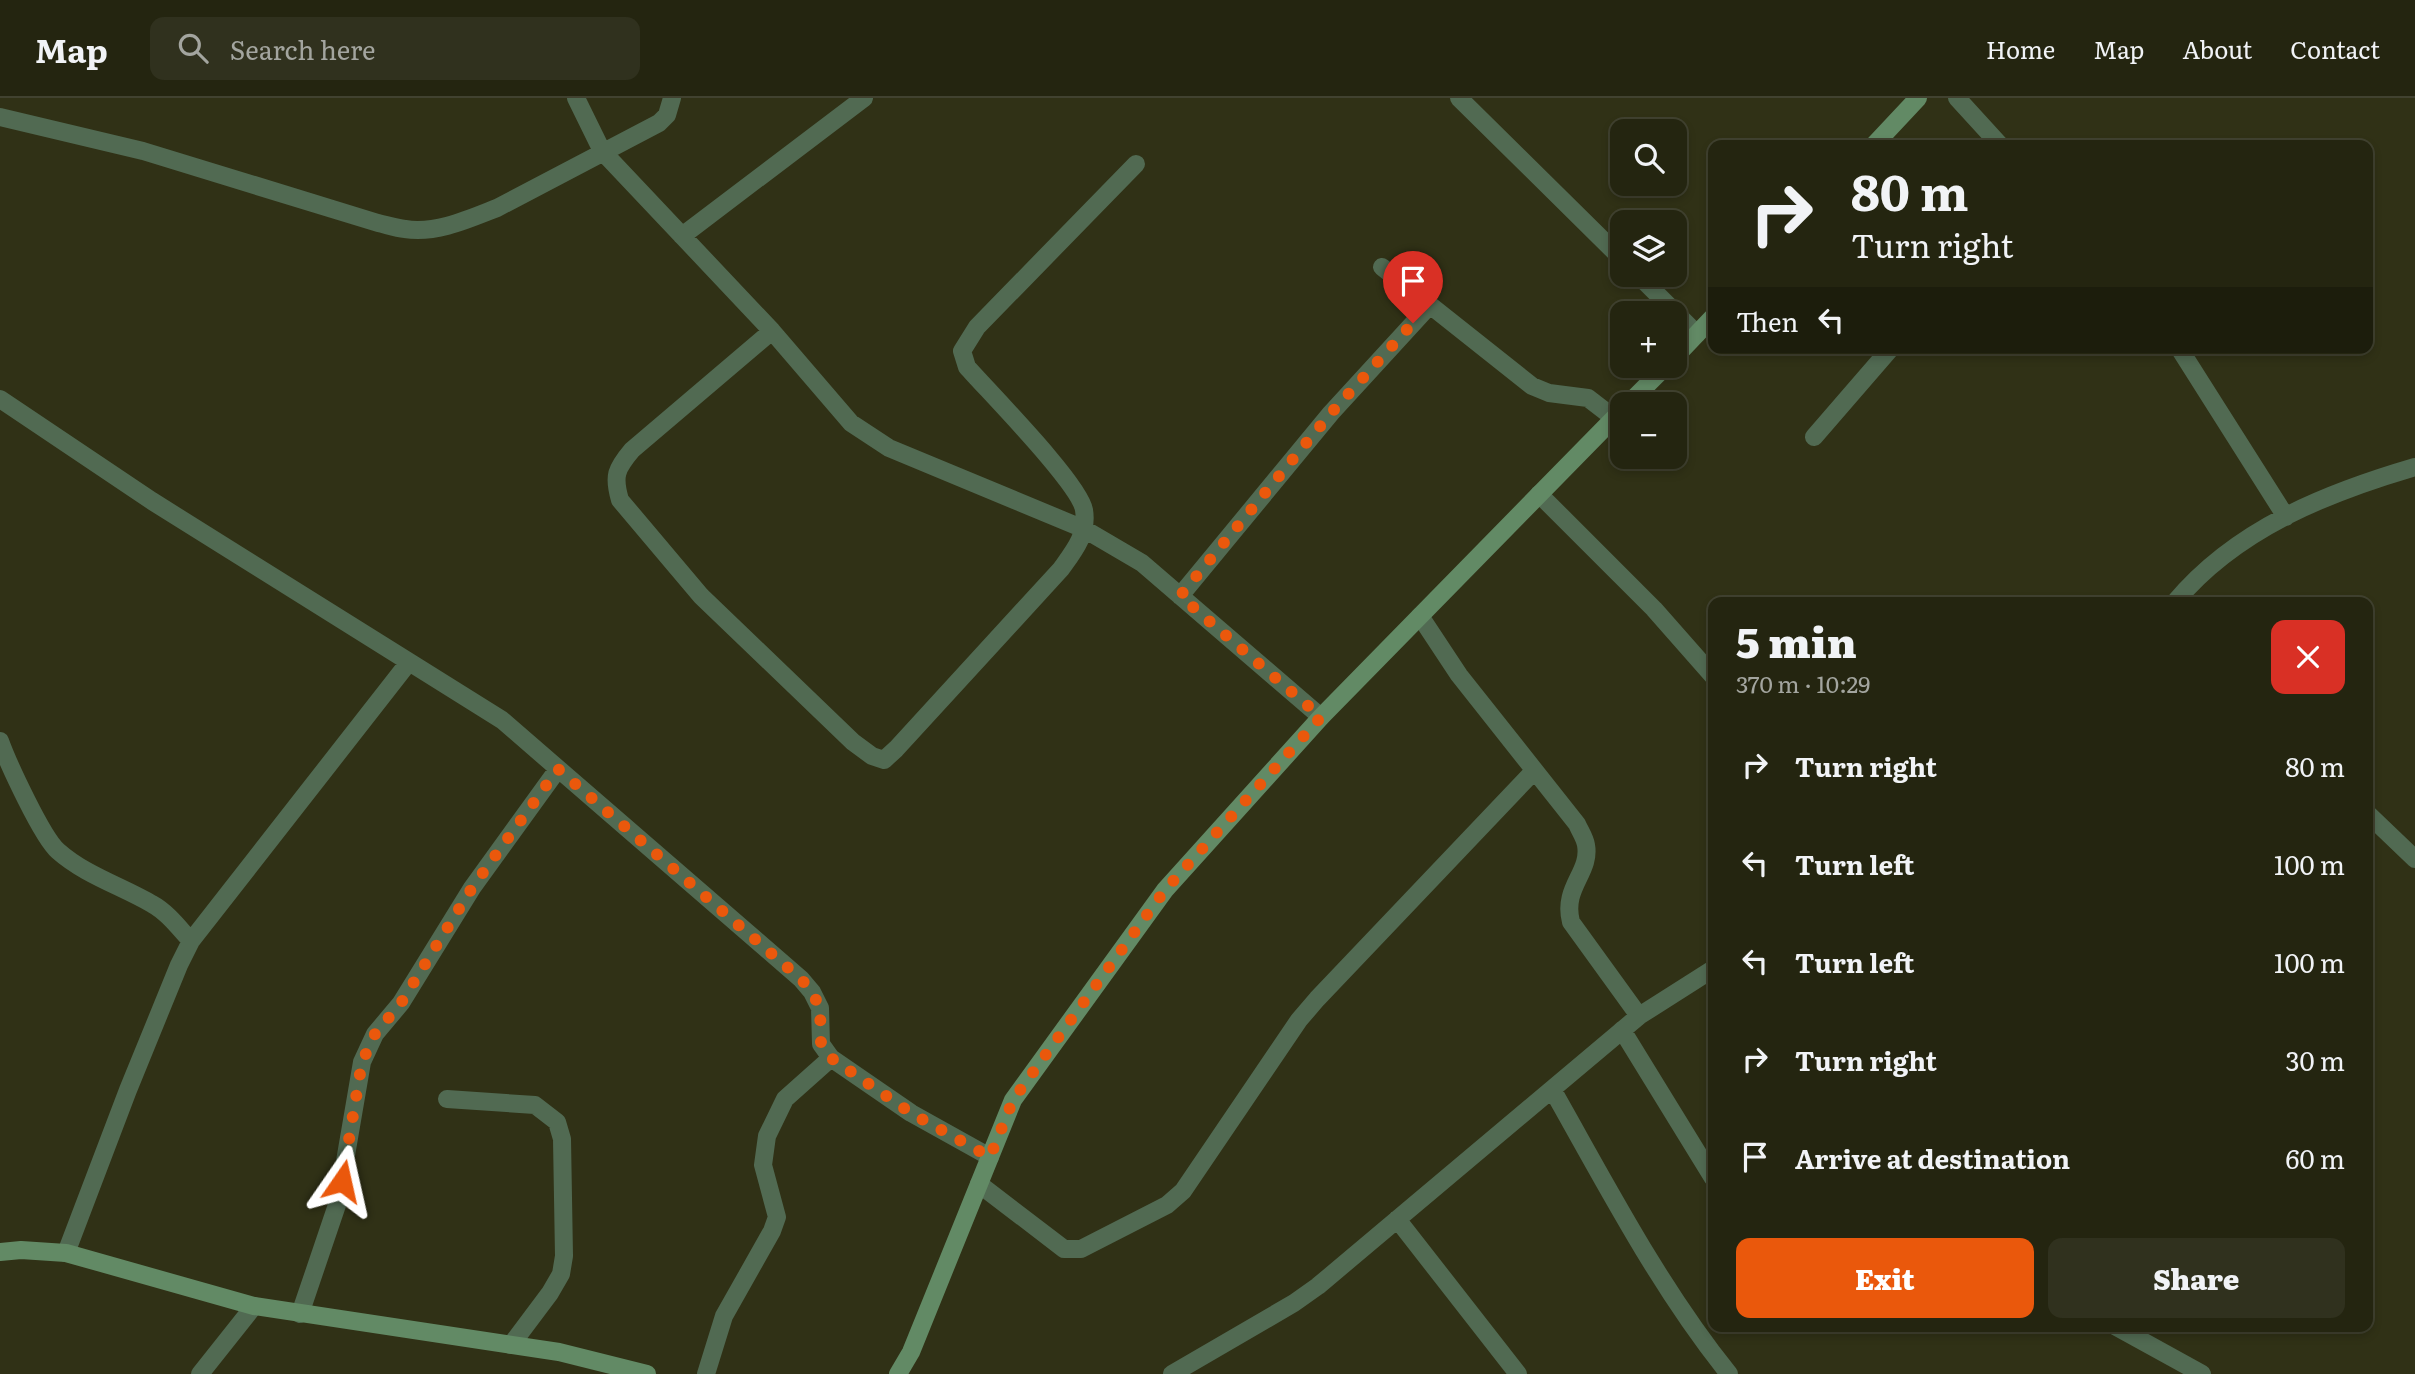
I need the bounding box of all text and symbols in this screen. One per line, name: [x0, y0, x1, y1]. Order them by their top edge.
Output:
search box: [150, 17, 640, 80]
text: Map: [35, 24, 108, 73]
icon: search: [174, 29, 212, 67]
text: Search here: [230, 29, 376, 68]
text: Home: [1986, 31, 2055, 66]
text: Map: [2093, 31, 2144, 66]
text: About: [2182, 31, 2252, 66]
text: Contact: [2290, 31, 2380, 66]
map controls: [1610, 119, 1687, 469]
button: search: [1610, 119, 1687, 196]
text: 80 m: [1851, 153, 1969, 226]
icon: right: [1736, 168, 1827, 259]
button: layers: [1610, 210, 1687, 287]
text: Turn right: [1851, 220, 2013, 268]
pin: [1383, 251, 1443, 323]
icon: arrive: [1394, 262, 1432, 300]
button: +: [1610, 301, 1687, 378]
text: Then: [1736, 301, 1798, 340]
icon: left: [1812, 301, 1850, 339]
button: −: [1610, 392, 1687, 469]
text: 5 min: [1736, 609, 1857, 671]
button: close: [2271, 620, 2345, 694]
text: 370 m · 10:29: [1736, 666, 1870, 700]
icon: right: [1736, 746, 1774, 784]
text: Turn right: [1795, 746, 1937, 785]
text: 80 m: [2285, 746, 2345, 785]
icon: left: [1736, 844, 1774, 882]
text: Turn left: [1795, 844, 1914, 883]
text: 100 m: [2274, 844, 2345, 883]
icon: left: [1736, 942, 1774, 980]
text: Turn left: [1795, 942, 1914, 981]
text: 100 m: [2274, 942, 2345, 981]
icon: right: [1736, 1040, 1774, 1078]
text: Turn right: [1795, 1040, 1937, 1079]
text: 30 m: [2285, 1040, 2345, 1079]
icon: arrive: [1736, 1138, 1774, 1176]
text: Arrive at destination: [1795, 1138, 2070, 1177]
text: 60 m: [2286, 1138, 2345, 1177]
position arrow: [305, 1144, 379, 1218]
button: Exit: [1736, 1238, 2034, 1318]
button: Share: [2048, 1238, 2345, 1318]

